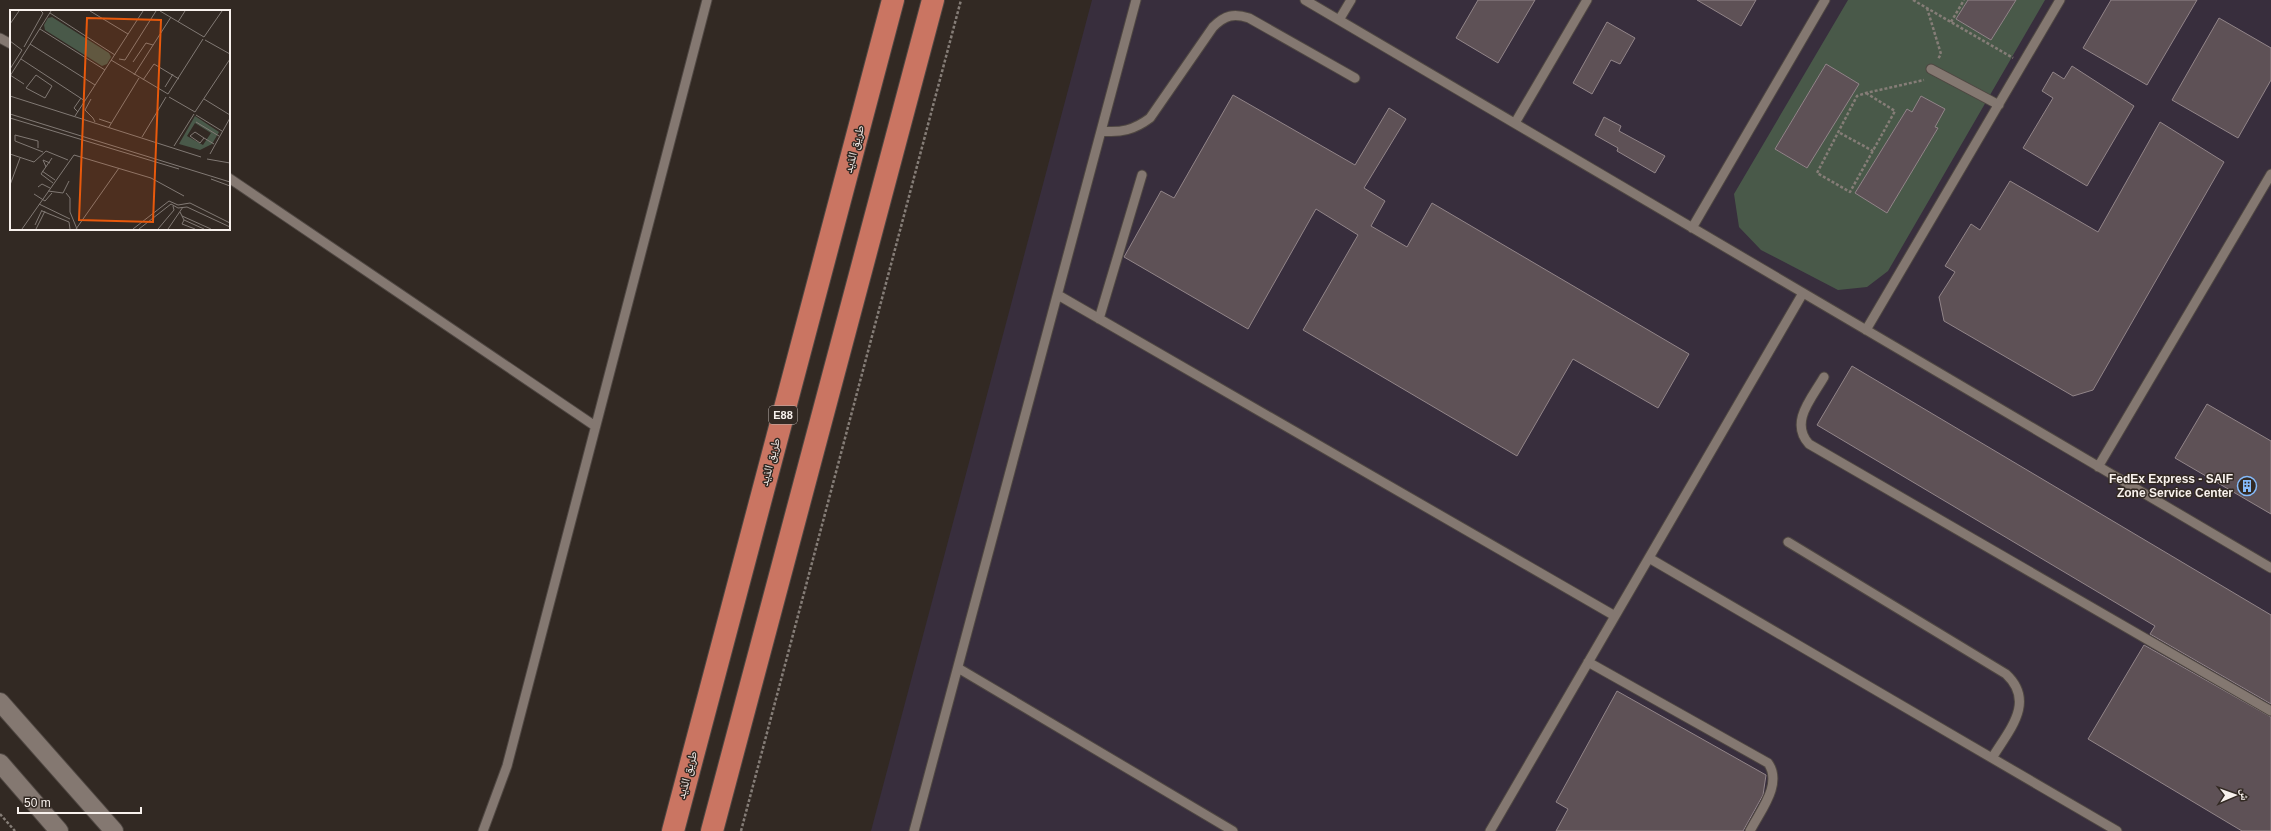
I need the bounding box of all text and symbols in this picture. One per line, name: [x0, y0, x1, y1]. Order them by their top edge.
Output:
inset map: [10, 10, 230, 230]
street label: طريق الذيد: [841, 124, 867, 174]
road number: E88: [769, 406, 797, 424]
street label: طريق الذيد: [757, 437, 783, 487]
place label: FedEx Express - SAIF Zone Service Center: [2109, 472, 2233, 500]
building icon: FedEx Express - SAIF Zone Service Center: [2236, 475, 2258, 497]
street label: طريق الذيد: [674, 750, 700, 800]
north arrow: [2215, 775, 2255, 815]
scale bar: [18, 789, 141, 815]
text: ش: [2237, 789, 2251, 801]
text: 50 m: [24, 796, 51, 810]

